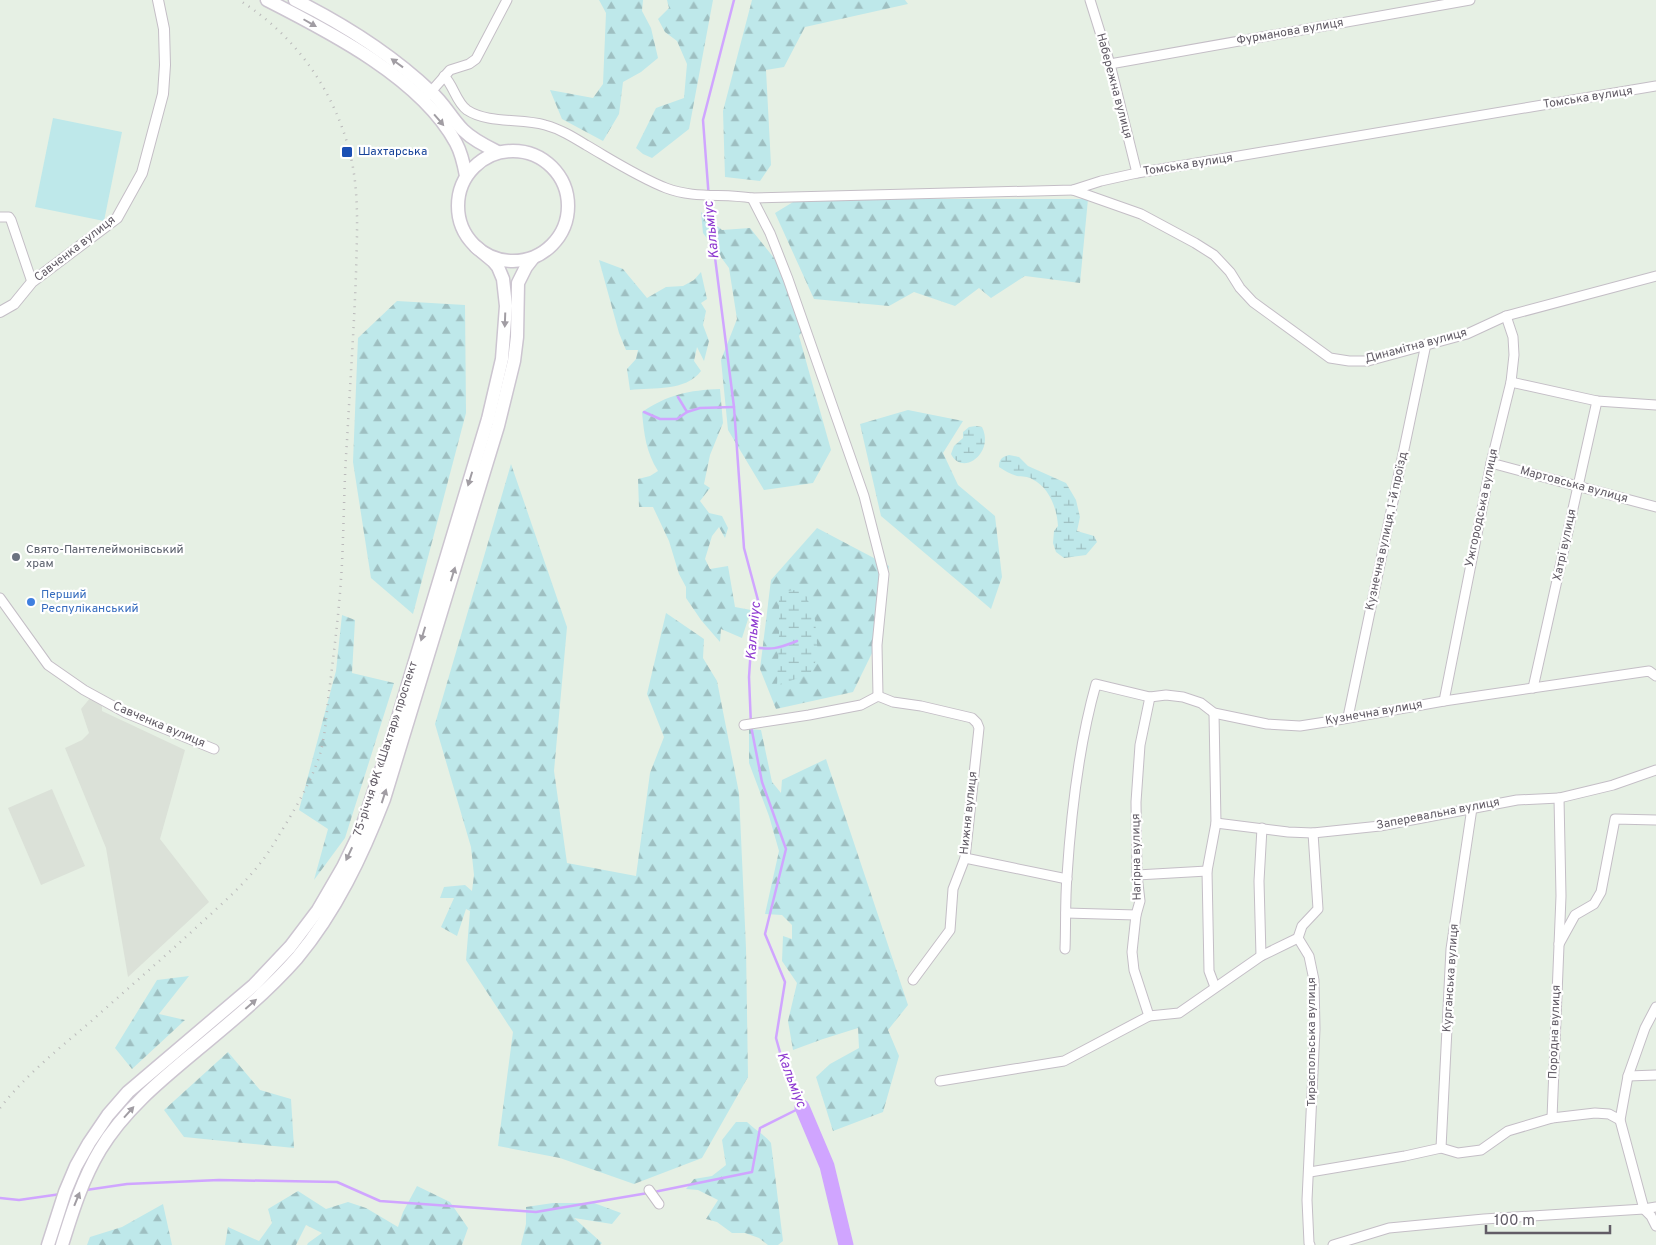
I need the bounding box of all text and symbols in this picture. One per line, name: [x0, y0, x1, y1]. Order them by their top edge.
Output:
street label: Фурманова вулиця: [1235, 15, 1345, 49]
one-way arrow: [304, 18, 317, 27]
street label: Набережна вулиця: [1092, 31, 1136, 141]
one-way arrow: [390, 58, 404, 68]
street label: Томська вулиця: [1542, 83, 1634, 113]
one-way arrow: [434, 113, 445, 126]
place label: Шахтарська: [358, 144, 427, 160]
marker: Шахтарська: [340, 145, 354, 159]
street label: Томська вулиця: [1142, 150, 1234, 180]
water label: Кальміус: [700, 200, 723, 260]
street label: Савченка вулиця: [31, 212, 119, 286]
one-way arrow: [501, 313, 509, 329]
street label: Динамітна вулиця: [1363, 325, 1469, 367]
street label: Ужгородська вулиця: [1462, 447, 1502, 569]
street label: Кузнечна вулиця, 1-й проїзд: [1362, 450, 1412, 612]
street label: Мартовська вулиця: [1518, 463, 1630, 507]
one-way arrow: [466, 471, 474, 486]
street label: Хатрі вулиця: [1550, 508, 1580, 582]
place label: Свято-Пантелеймонівський храм: [26, 542, 184, 572]
marker: Свято-Пантелеймонівський храм: [10, 551, 22, 563]
one-way arrow: [449, 566, 457, 581]
place label: Перший Респуліканський: [41, 587, 139, 617]
marker: Перший Респуліканський: [25, 596, 37, 608]
water label: Кальміус: [743, 601, 765, 661]
one-way arrow: [419, 627, 427, 642]
street label: 75-річчя ФК «Шахтар» проспект: [350, 659, 422, 839]
street label: Кузнечна вулиця: [1324, 697, 1424, 729]
street label: Савченка вулиця: [110, 698, 208, 752]
street label: Нижня вулиця: [957, 771, 981, 855]
one-way arrow: [381, 789, 388, 804]
street label: Заперевальна вулиця: [1375, 794, 1501, 834]
street label: Нагірна вулиця: [1128, 813, 1146, 901]
one-way arrow: [345, 847, 353, 861]
street label: Курганська вулиця: [1439, 923, 1463, 1033]
street label: Тираспольська вулиця: [1304, 977, 1320, 1107]
street label: Породна вулиця: [1545, 985, 1565, 1079]
one-way arrow: [244, 998, 256, 1010]
water label: Кальміус: [773, 1050, 809, 1110]
one-way arrow: [124, 1106, 135, 1119]
one-way arrow: [73, 1191, 81, 1206]
scale bar: [1486, 1202, 1610, 1234]
text: 100 m: [1494, 1212, 1535, 1231]

